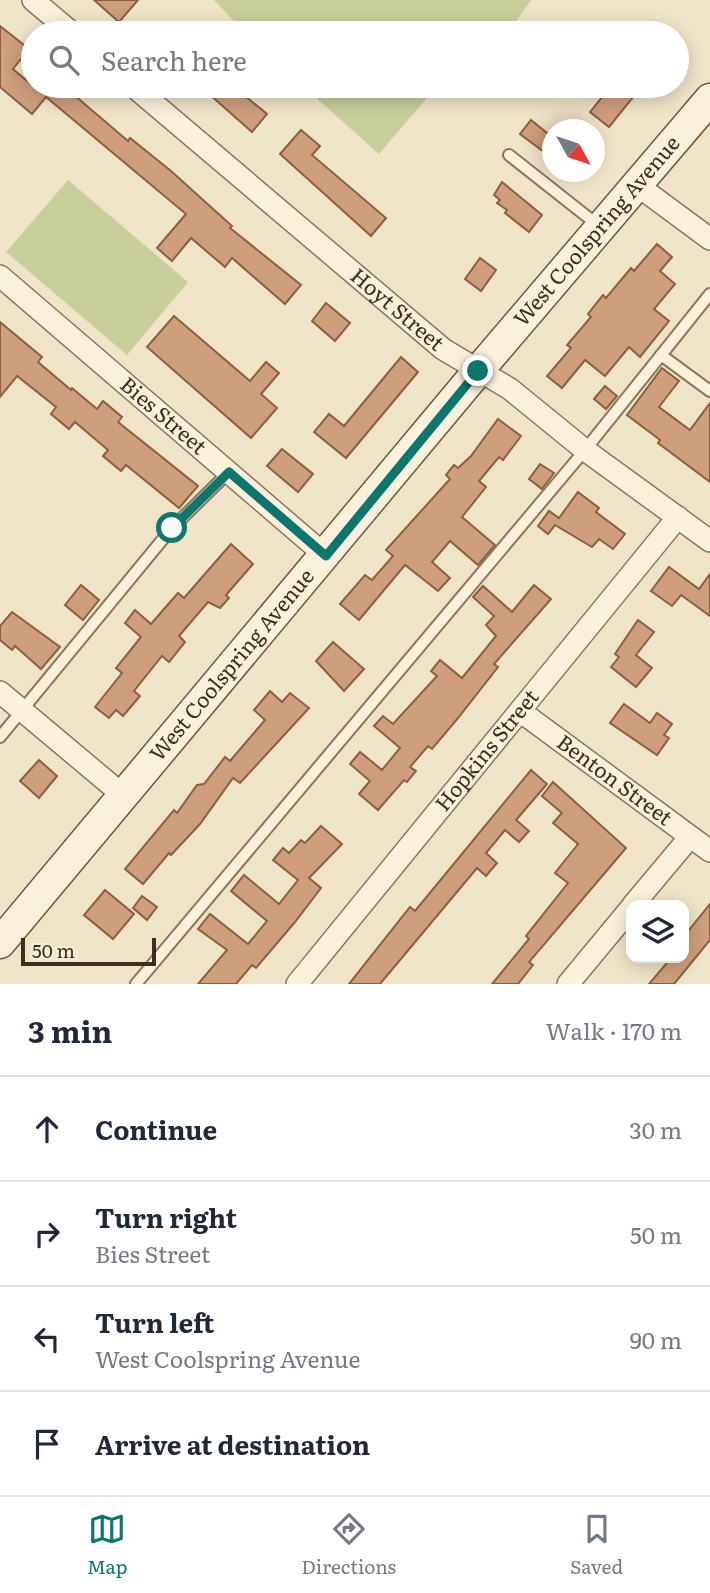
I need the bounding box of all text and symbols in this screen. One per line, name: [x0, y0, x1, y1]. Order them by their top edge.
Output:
search box: [21, 21, 689, 98]
text: Search here: [101, 40, 247, 79]
icon: search: [45, 41, 83, 79]
north arrow: [542, 119, 605, 182]
street label: West Coolspring Avenue: [505, 127, 686, 332]
street label: Hoyt Street: [345, 259, 452, 357]
route end: [462, 355, 493, 386]
street label: Bies Street: [115, 368, 215, 461]
route start: [156, 512, 187, 543]
street label: West Coolspring Avenue: [141, 561, 320, 767]
street label: Hopkins Street: [426, 681, 545, 817]
street label: Benton Street: [551, 725, 680, 832]
map controls: [626, 900, 689, 963]
button: layers: [626, 900, 689, 963]
scale bar: [21, 935, 156, 967]
text: 50 m: [32, 936, 75, 964]
text: 3 min: [28, 1008, 112, 1052]
text: Walk · 170 m: [546, 1013, 682, 1047]
text: Continue: [95, 1109, 217, 1148]
icon: ahead: [28, 1110, 66, 1148]
text: 30 m: [629, 1112, 682, 1146]
text: Turn right: [95, 1197, 237, 1236]
icon: right: [28, 1215, 66, 1253]
text: 50 m: [630, 1217, 682, 1251]
text: Bies Street: [95, 1236, 210, 1270]
text: Turn left: [95, 1302, 214, 1341]
icon: left: [28, 1320, 66, 1358]
text: 90 m: [630, 1322, 682, 1356]
text: West Coolspring Avenue: [95, 1341, 360, 1375]
text: Arrive at destination: [95, 1424, 370, 1463]
icon: arrive: [28, 1425, 66, 1463]
tab: Map: [87, 1510, 127, 1580]
tab: Directions: [301, 1510, 396, 1580]
tab: Saved: [570, 1510, 623, 1580]

